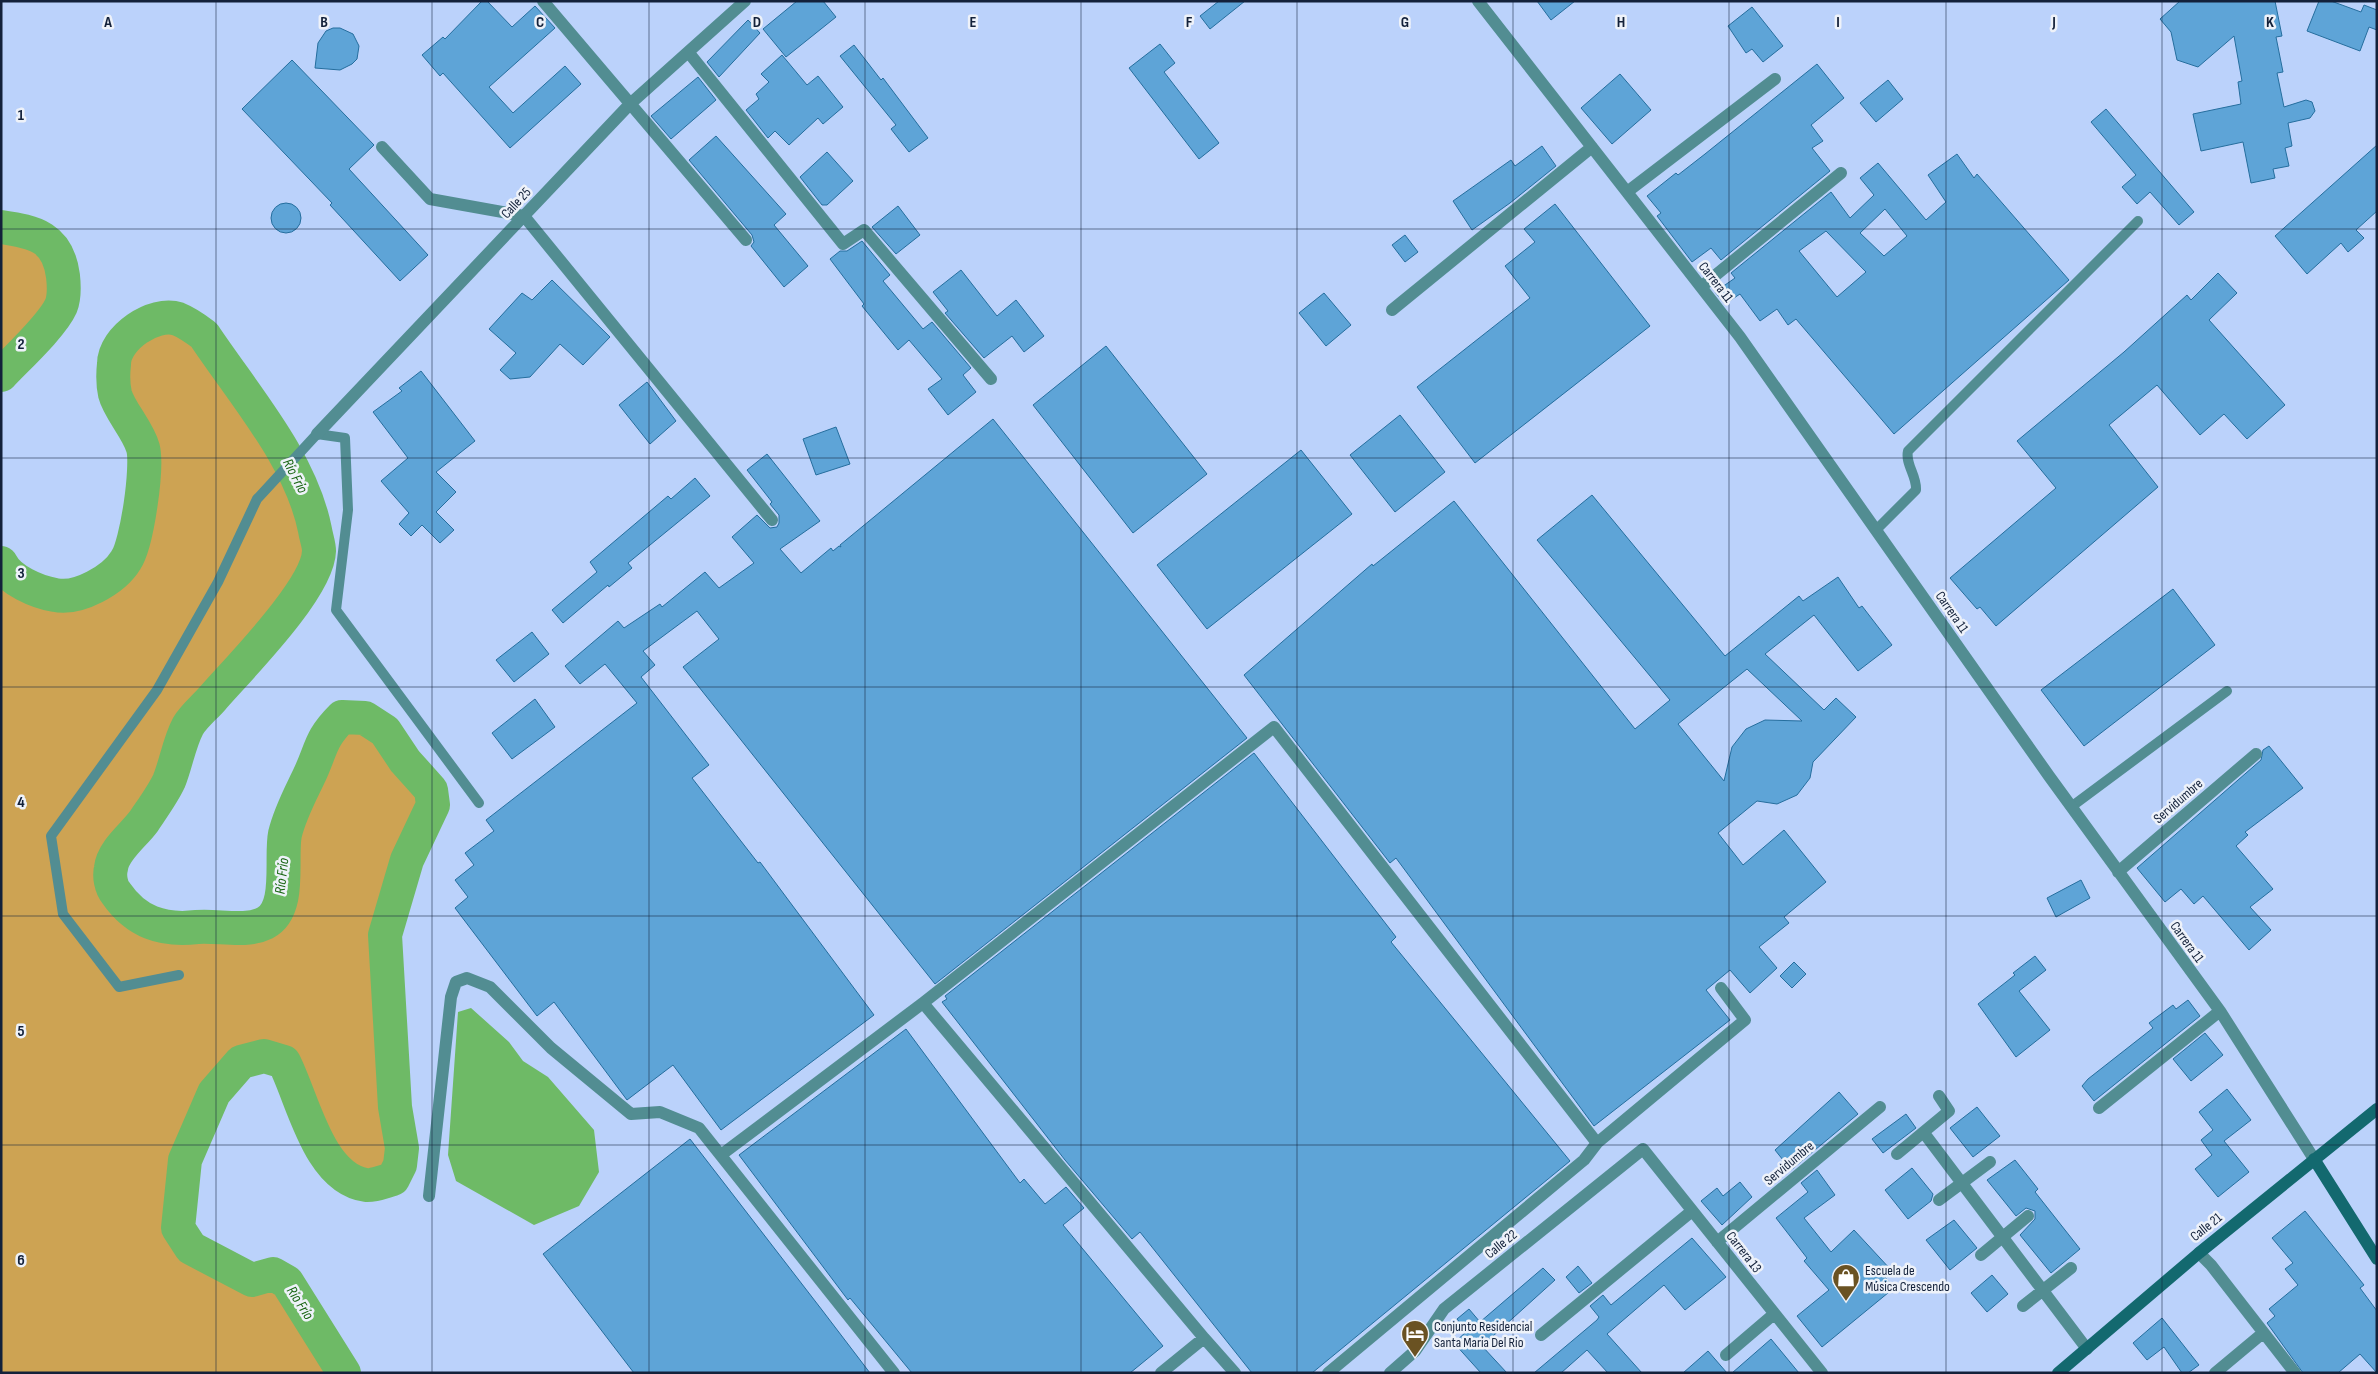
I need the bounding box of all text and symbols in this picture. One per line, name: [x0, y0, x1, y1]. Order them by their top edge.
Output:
text: A: [103, 13, 112, 32]
text: B: [320, 13, 328, 32]
text: C: [536, 13, 544, 32]
text: D: [753, 13, 761, 32]
text: E: [970, 13, 977, 32]
text: F: [1186, 13, 1193, 32]
text: G: [1401, 13, 1409, 32]
text: H: [1617, 13, 1625, 32]
text: I: [1836, 13, 1840, 32]
text: J: [2051, 13, 2056, 32]
text: K: [2266, 13, 2274, 32]
text: 1: [18, 106, 25, 125]
street label: Calle 25: [497, 184, 535, 222]
street label: Carrera 11: [1695, 258, 1737, 306]
text: 2: [17, 335, 25, 354]
water label: Río Frío: [278, 455, 312, 497]
text: 3: [17, 564, 25, 583]
street label: Carrera 11: [1932, 588, 1972, 636]
street label: Servidumbre: [2150, 775, 2206, 827]
text: 4: [17, 793, 25, 812]
water label: Río Frío: [271, 857, 293, 895]
street label: Carrera 11: [2166, 918, 2208, 966]
text: 5: [17, 1022, 25, 1041]
street label: Servidumbre: [1761, 1137, 1817, 1189]
street label: Calle 21: [2187, 1209, 2225, 1245]
street label: Calle 22: [1481, 1226, 1521, 1262]
street label: Carrera 13: [1723, 1228, 1765, 1276]
text: 6: [17, 1251, 25, 1270]
place label: Escuela de Música Crescendo: [1865, 1262, 1950, 1295]
shop icon: Escuela de Música Crescendo: [1831, 1263, 1861, 1302]
water label: Río Frío: [282, 1283, 318, 1323]
place label: Conjunto Residencial Santa Maria Del Rio: [1434, 1318, 1532, 1351]
hotel icon: Conjunto Residencial Santa Maria Del Rio: [1400, 1319, 1430, 1358]

